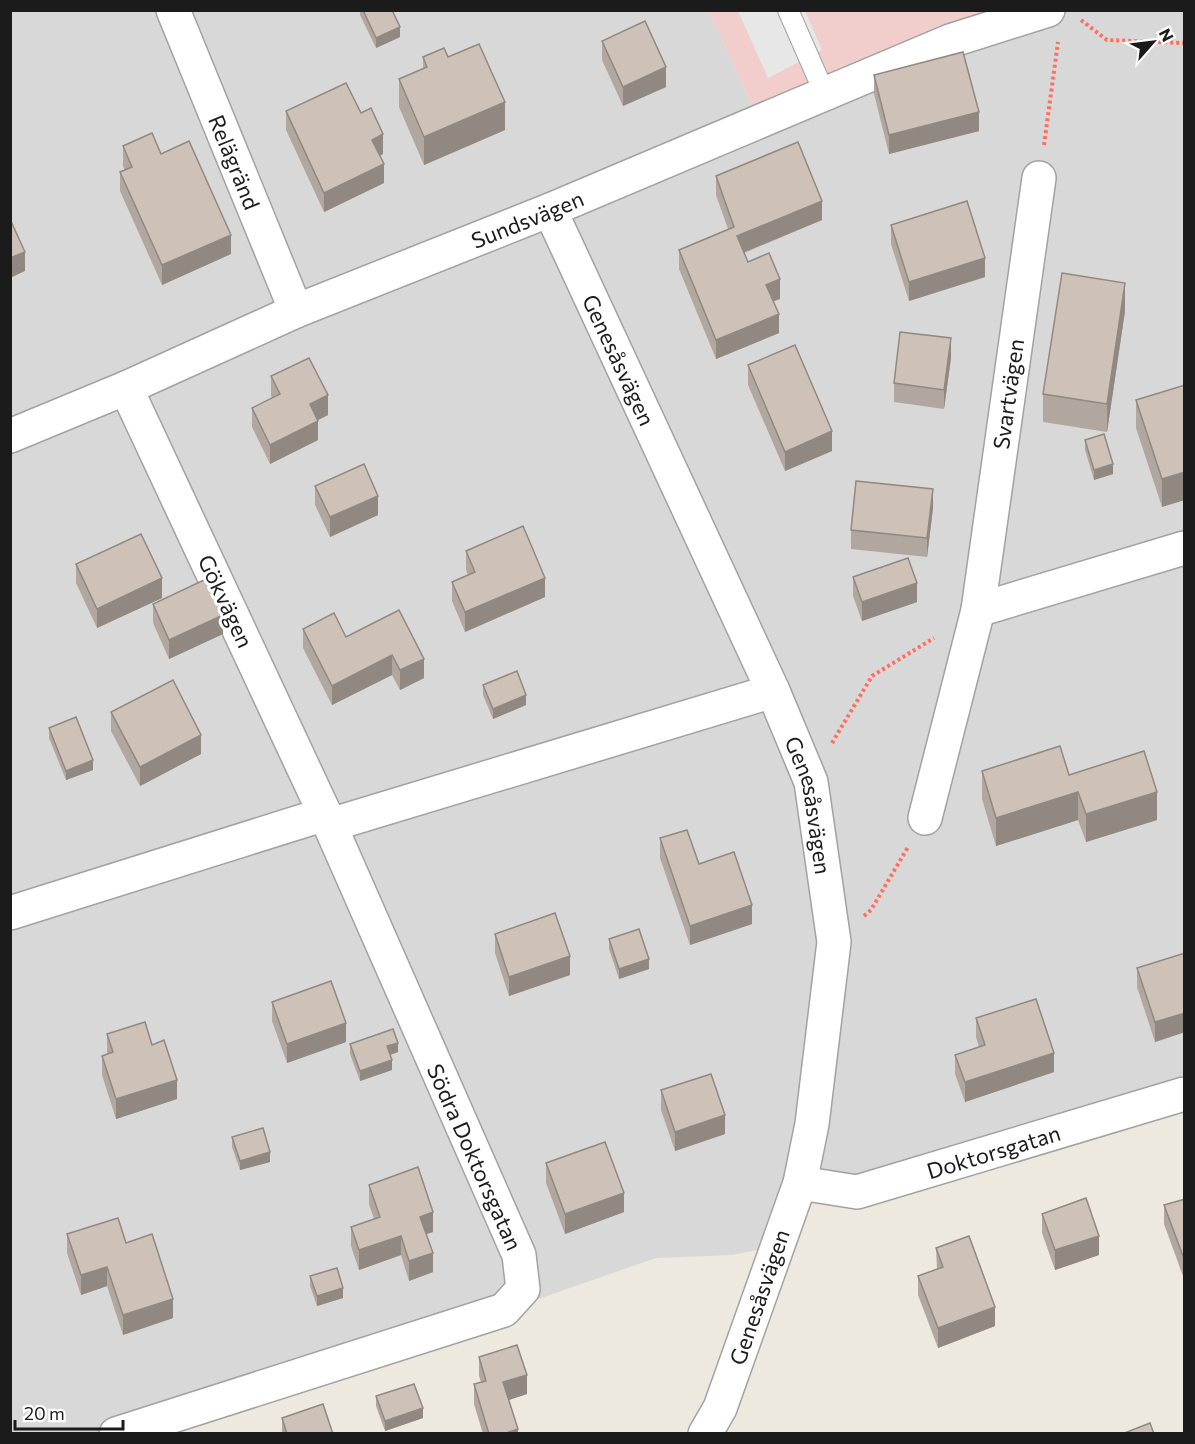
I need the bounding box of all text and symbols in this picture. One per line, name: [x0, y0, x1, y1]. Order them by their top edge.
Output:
north arrow: [1123, 12, 1183, 72]
text: N: [1155, 25, 1178, 44]
street label: Relägränd: [204, 110, 266, 213]
street label: Sundsvägen: [467, 184, 587, 254]
street label: Genesåsvägen: [577, 290, 661, 430]
street label: Svartvägen: [987, 337, 1029, 451]
street label: Gökvägen: [193, 550, 259, 652]
street label: Genesåsvägen: [780, 732, 838, 876]
street label: Södra Doktorsgatan: [422, 1060, 528, 1254]
street label: Doktorsgatan: [923, 1118, 1063, 1184]
street label: Genesåsvägen: [723, 1226, 795, 1368]
scale bar: [15, 1393, 123, 1431]
text: 20 m: [24, 1402, 65, 1424]

